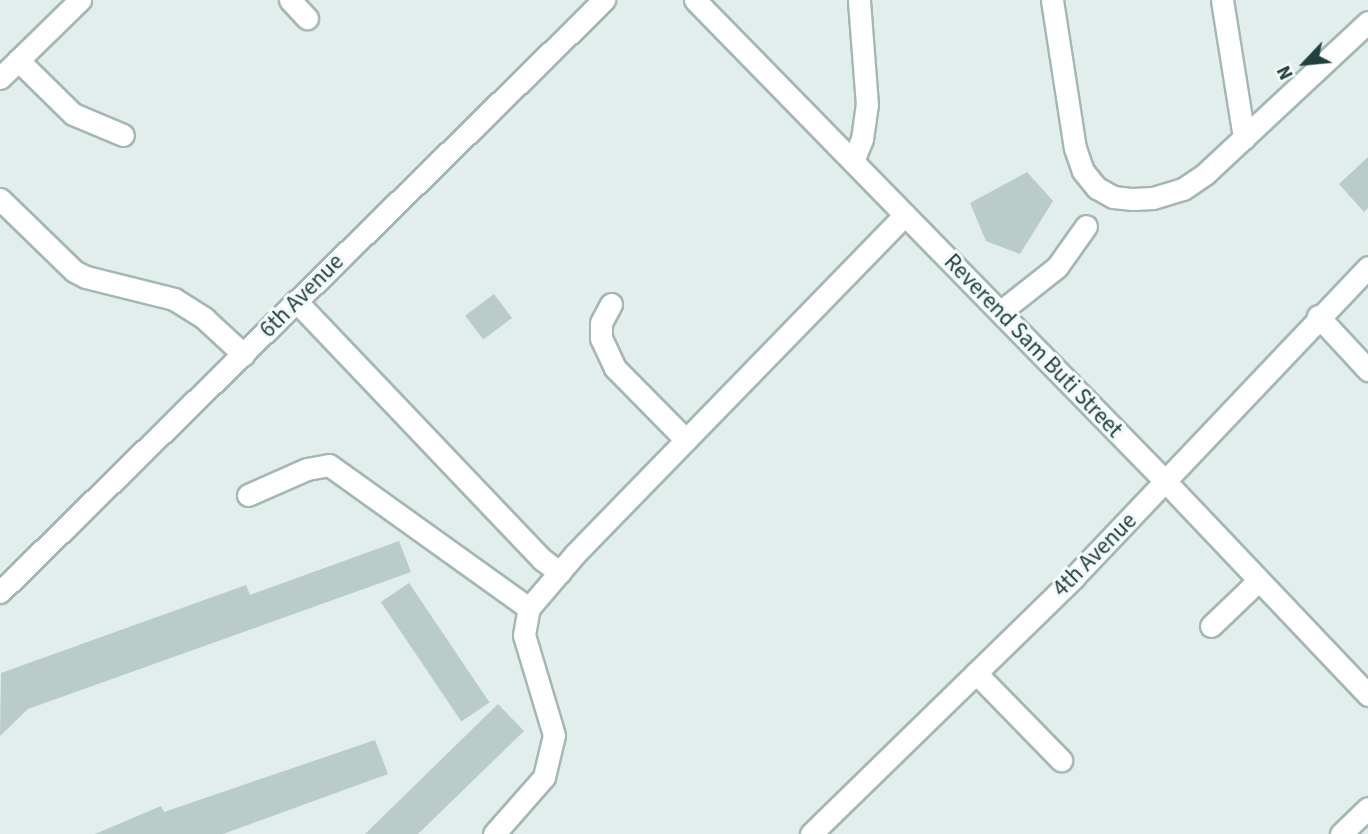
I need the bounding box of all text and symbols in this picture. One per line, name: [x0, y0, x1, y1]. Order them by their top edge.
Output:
north arrow: [1270, 28, 1340, 98]
text: N: [1271, 61, 1301, 84]
street label: 6th Avenue: [254, 248, 350, 344]
street label: Reverend Sam Buti Street: [938, 248, 1128, 444]
street label: 4th Avenue: [1047, 507, 1143, 603]

